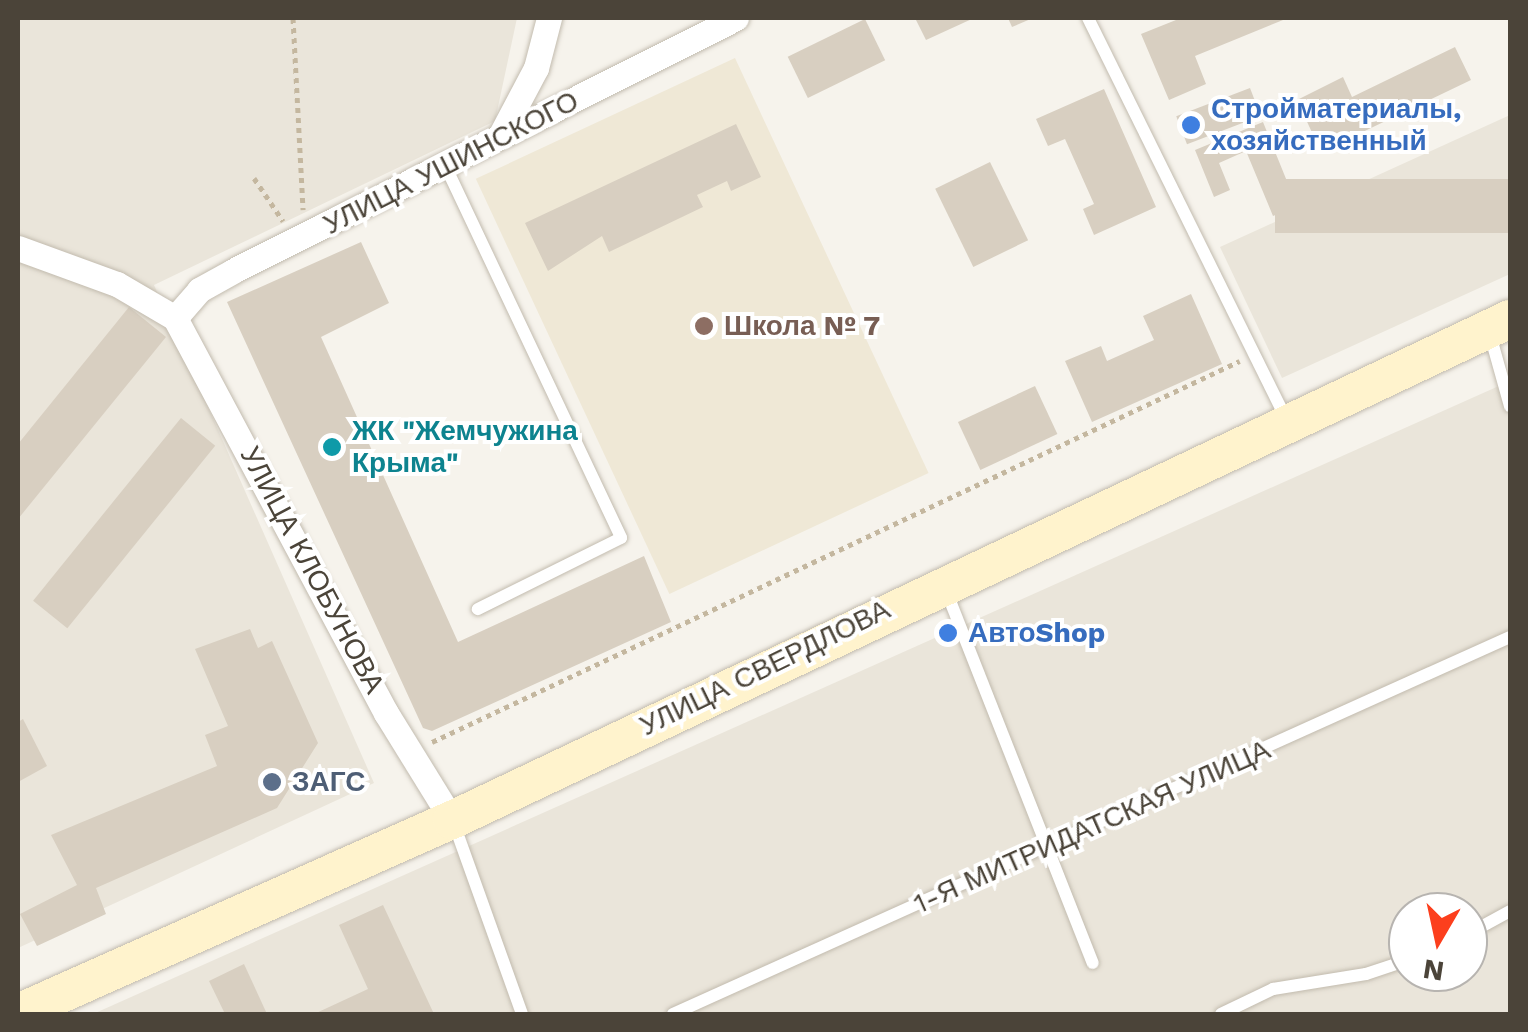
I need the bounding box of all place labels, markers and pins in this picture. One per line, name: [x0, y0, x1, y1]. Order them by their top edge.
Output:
place label: Стройматериалы, хозяйственный: [1211, 92, 1461, 158]
marker: Стройматериалы, хозяйственный: [1180, 114, 1202, 136]
place label: Школа № 7: [724, 309, 881, 343]
marker: Школа № 7: [693, 315, 715, 337]
place label: ЖК "Жемчужина Крыма": [352, 414, 578, 480]
marker: ЖК "Жемчужина Крыма": [321, 436, 343, 458]
place label: АвтоShop: [968, 616, 1105, 650]
marker: АвтоShop: [937, 622, 959, 644]
place label: ЗАГС: [292, 765, 365, 799]
marker: ЗАГС: [261, 771, 283, 793]

